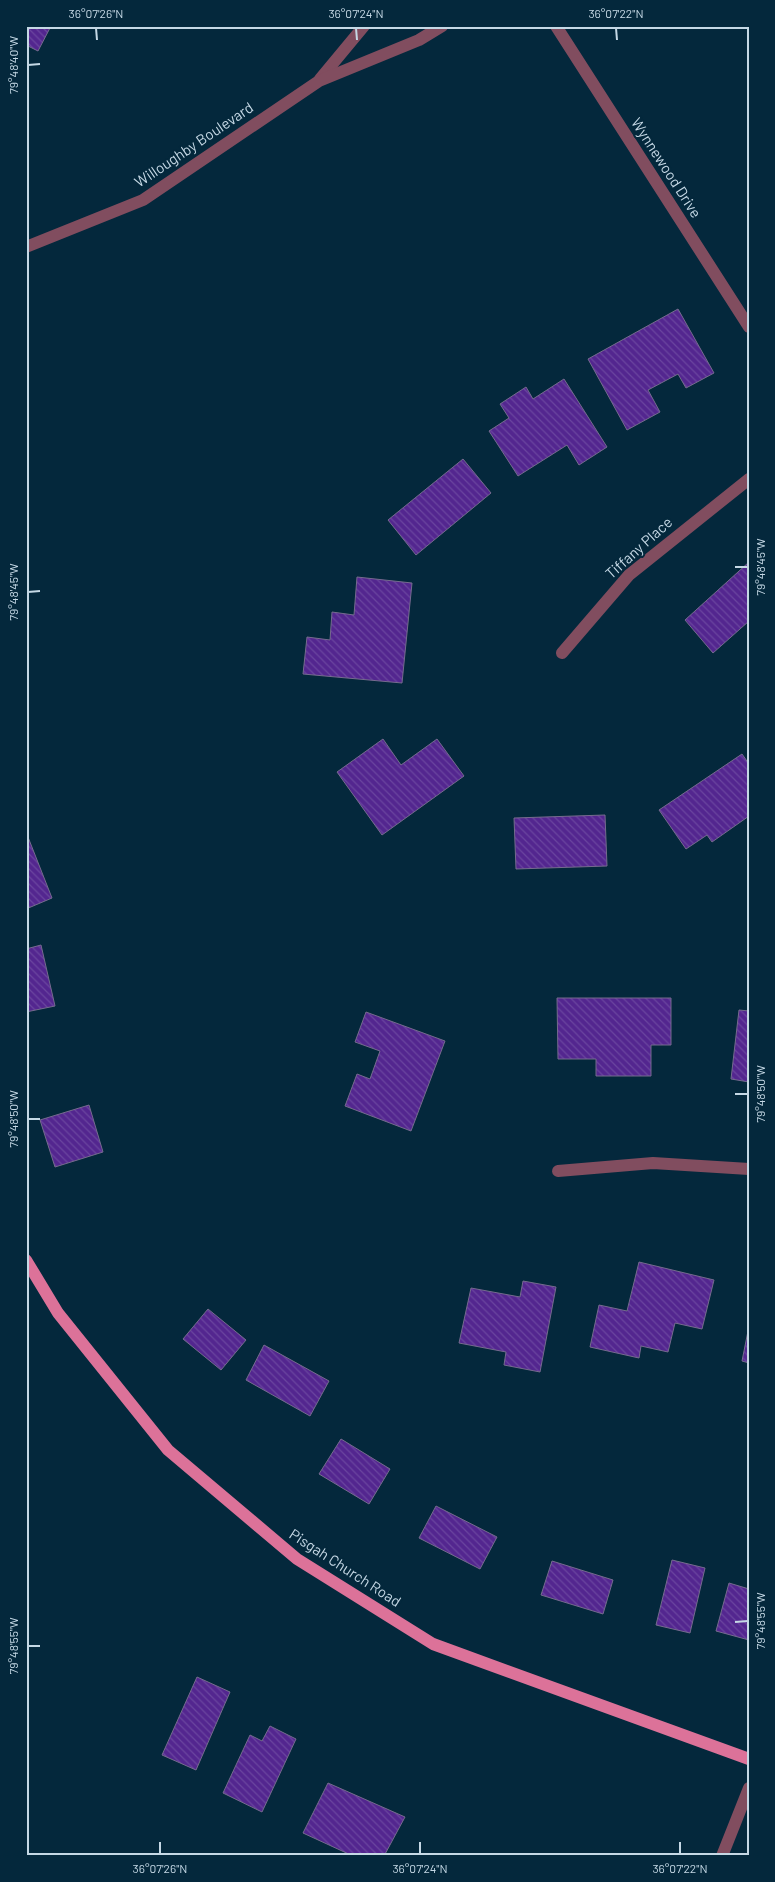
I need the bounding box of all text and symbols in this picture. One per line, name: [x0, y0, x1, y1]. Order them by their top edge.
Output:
text: 36°07'26"N: [69, 6, 123, 20]
text: 36°07'24"N: [328, 6, 384, 20]
text: 36°07'22"N: [588, 6, 644, 20]
text: 79°48'40"W: [6, 36, 20, 94]
street label: Willoughby Boulevard: [131, 98, 256, 191]
street label: Wynnewood Drive: [628, 114, 706, 221]
street label: Tiffany Place: [601, 513, 676, 582]
text: 79°48'45"W: [753, 538, 767, 596]
text: 79°48'45"W: [6, 563, 20, 621]
text: 79°48'50"W: [753, 1065, 767, 1123]
text: 79°48'50"W: [6, 1090, 20, 1148]
street label: Pisgah Church Road: [286, 1524, 405, 1610]
text: 79°48'55"W: [753, 1592, 767, 1649]
text: 79°48'55"W: [6, 1617, 20, 1674]
text: 36°07'26"N: [133, 1861, 187, 1875]
text: 36°07'24"N: [392, 1861, 448, 1875]
text: 36°07'22"N: [652, 1861, 708, 1875]

